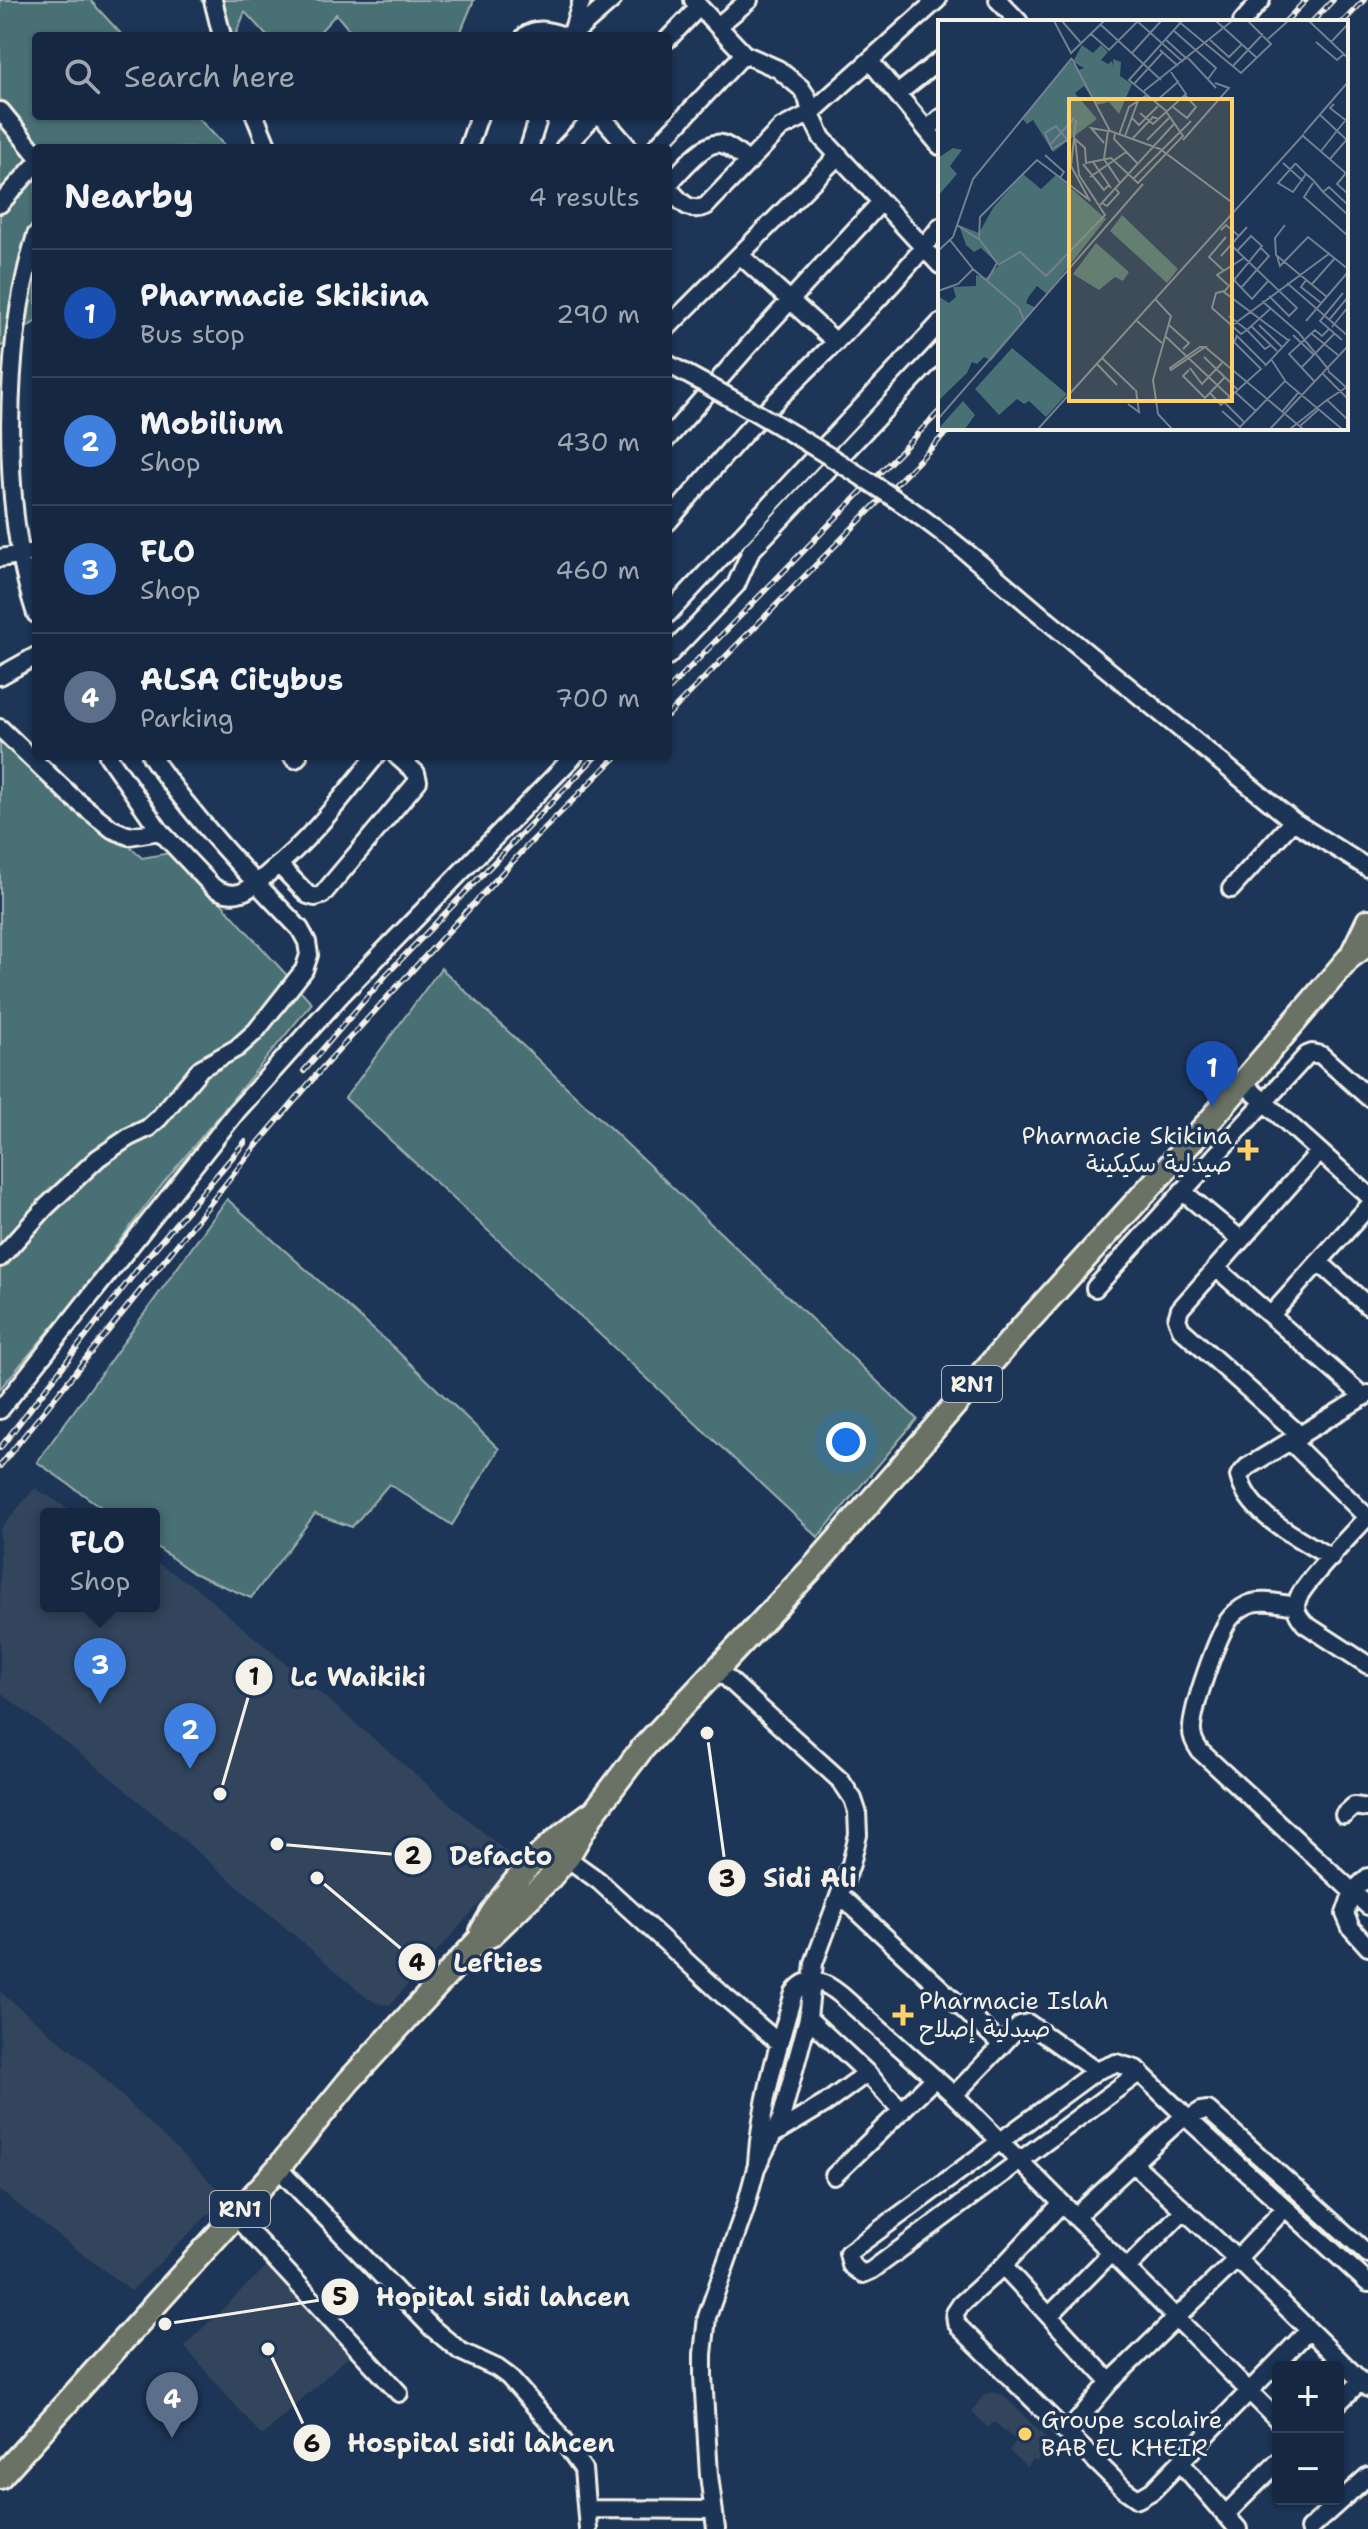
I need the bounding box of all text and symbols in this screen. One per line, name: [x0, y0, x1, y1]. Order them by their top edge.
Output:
inset map: [938, 20, 1348, 430]
search box: [32, 32, 672, 120]
icon: search: [60, 54, 104, 98]
text: Search here: [124, 56, 295, 97]
text: Nearby: [64, 173, 194, 219]
text: 4 results: [528, 179, 640, 214]
text: Pharmacie Skikina: [140, 275, 429, 316]
text: 1: [84, 296, 96, 331]
text: 290 m: [556, 296, 640, 331]
text: Bus stop: [140, 316, 245, 351]
text: Mobilium: [140, 403, 283, 444]
text: 2: [81, 424, 99, 459]
text: 430 m: [556, 424, 640, 459]
text: Shop: [140, 444, 201, 479]
text: FLO: [140, 531, 195, 572]
text: 3: [81, 552, 99, 587]
text: 460 m: [555, 552, 640, 587]
text: Shop: [140, 572, 201, 607]
text: ALSA Citybus: [140, 659, 343, 700]
text: 4: [81, 680, 99, 715]
text: 700 m: [555, 680, 640, 715]
text: Parking: [140, 700, 234, 735]
pin: 1: [1186, 1041, 1238, 1107]
place label: Pharmacie Skikina صيدلية سكيكينة: [1022, 1120, 1232, 1180]
marker: Pharmacie Skikina صيدلية سكيكينة: [1239, 1141, 1257, 1159]
road number: RN1: [942, 1366, 1002, 1402]
your location: [826, 1422, 866, 1462]
popup: [40, 1508, 160, 1612]
text: FLO: [70, 1522, 125, 1563]
text: Shop: [70, 1563, 130, 1598]
pin: 3: [74, 1638, 126, 1704]
callout: Lc Waikiki: [234, 1652, 441, 1702]
text: Lc Waikiki: [290, 1659, 426, 1694]
text: 1: [249, 1661, 259, 1693]
pin: 2: [164, 1703, 216, 1769]
callout: Defacto: [393, 1831, 568, 1881]
text: Defacto: [450, 1838, 552, 1873]
text: 2: [405, 1840, 422, 1872]
callout: Sidi Ali: [707, 1853, 873, 1903]
text: Sidi Ali: [763, 1860, 857, 1895]
text: 3: [719, 1863, 735, 1895]
callout: Lefties: [397, 1937, 559, 1987]
text: Lefties: [453, 1945, 543, 1980]
text: 4: [409, 1947, 426, 1979]
place label: Pharmacie Islah صيدلية إصلاح: [919, 1985, 1109, 2045]
marker: Pharmacie Islah صيدلية إصلاح: [894, 2006, 912, 2024]
road number: RN1: [210, 2191, 270, 2227]
callout: Hopital sidi lahcen: [320, 2272, 646, 2322]
text: Hopital sidi lahcen: [376, 2279, 630, 2314]
text: 5: [333, 2281, 348, 2313]
map controls: [1272, 2361, 1344, 2505]
button: +: [1272, 2361, 1344, 2433]
pin: 4: [146, 2372, 198, 2438]
place label: Groupe scolaire BAB EL KHEIR: [1041, 2404, 1222, 2464]
callout: Hospital sidi lahcen: [292, 2418, 631, 2468]
text: Hospital sidi lahcen: [347, 2425, 615, 2460]
marker: Groupe scolaire BAB EL KHEIR: [1016, 2425, 1034, 2443]
text: 6: [304, 2428, 320, 2460]
button: −: [1272, 2433, 1344, 2505]

